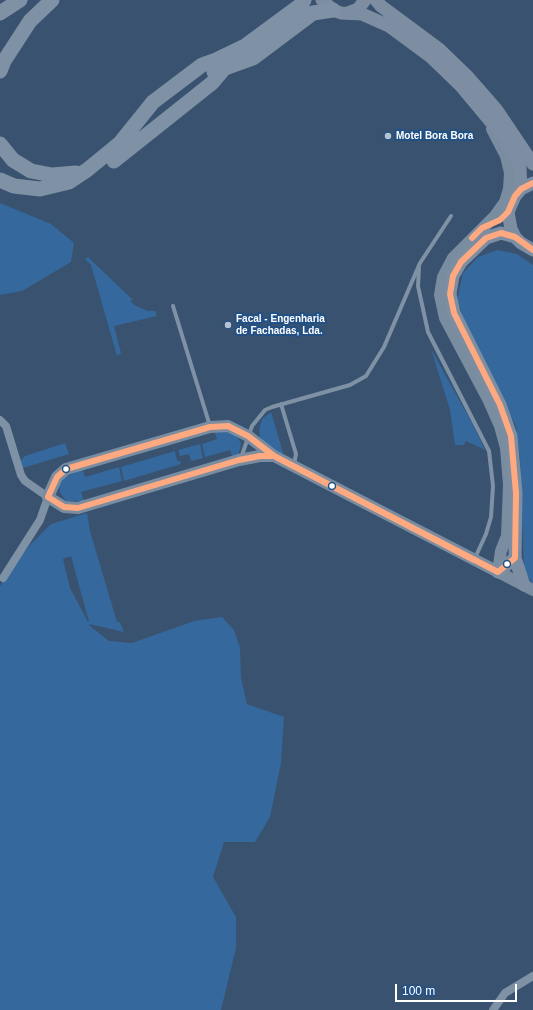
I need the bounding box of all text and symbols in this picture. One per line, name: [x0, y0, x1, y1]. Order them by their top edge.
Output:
place label: Motel Bora Bora: [396, 130, 473, 142]
marker: Motel Bora Bora: [383, 131, 393, 141]
place label: Facal - Engenharia de Fachadas, Lda.: [236, 313, 325, 336]
marker: Facal - Engenharia de Fachadas, Lda.: [223, 320, 233, 330]
unlabelled marker: [61, 464, 71, 474]
unlabelled marker: [327, 481, 337, 491]
unlabelled marker: [502, 559, 512, 569]
scale bar: [397, 976, 519, 1002]
text: 100 m: [402, 984, 435, 998]

